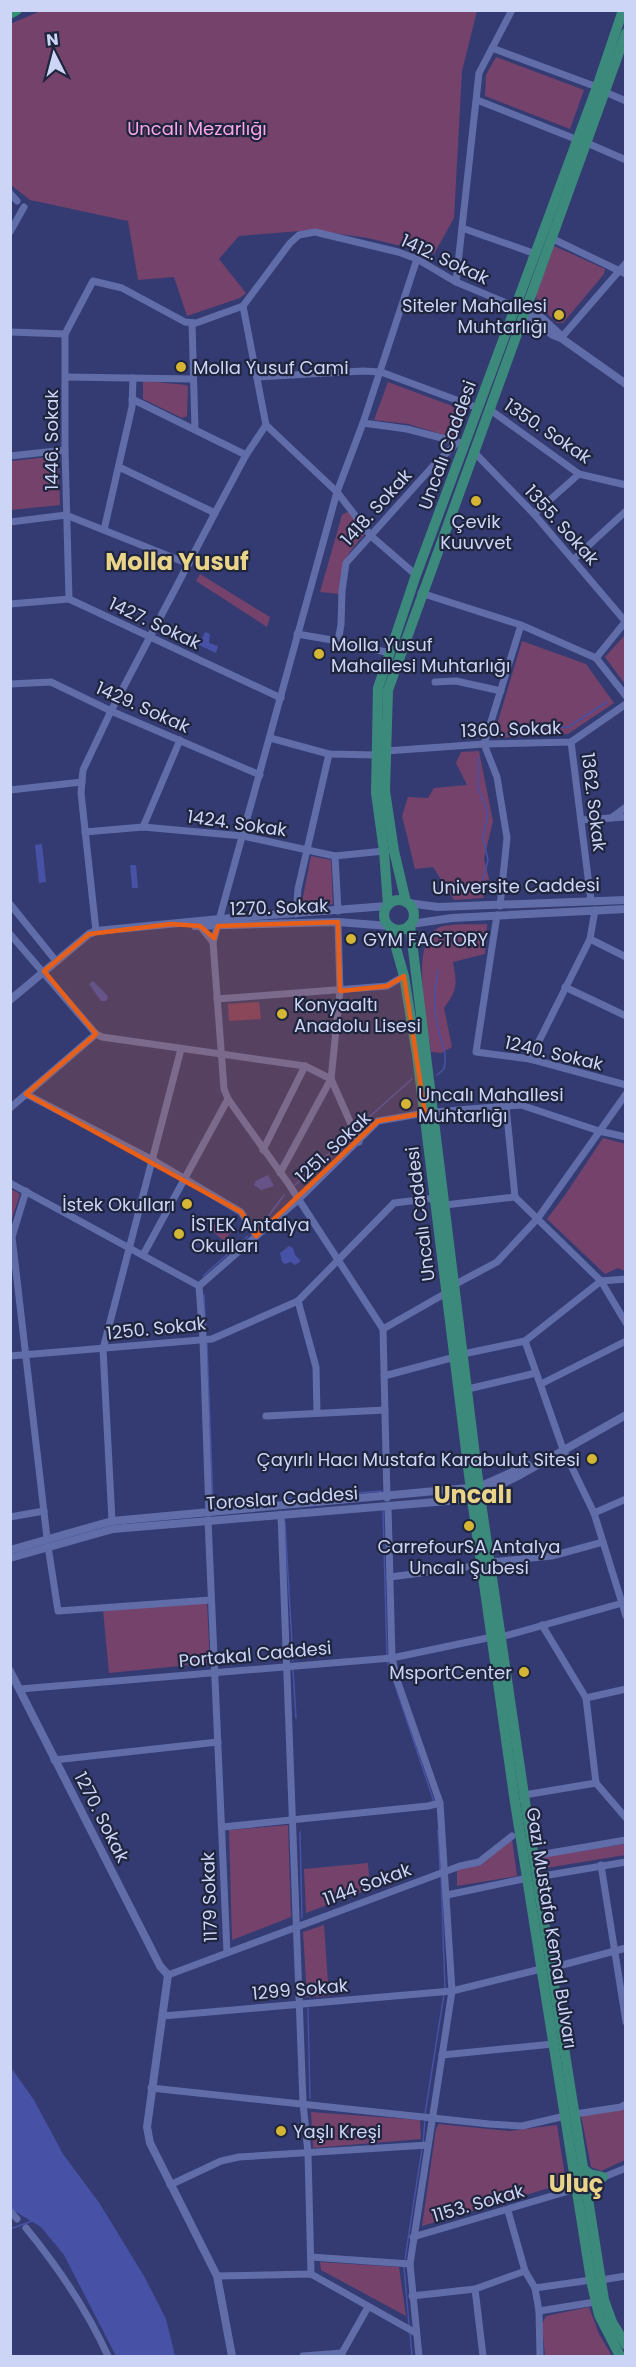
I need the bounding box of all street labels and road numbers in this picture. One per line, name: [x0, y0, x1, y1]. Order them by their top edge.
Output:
street label: 1412. Sokak: [397, 228, 494, 291]
street label: Uncalı Caddesi: [412, 377, 482, 513]
street label: 1446. Sokak: [39, 389, 64, 491]
street label: 1350. Sokak: [499, 393, 597, 470]
street label: 1418. Sokak: [335, 463, 418, 551]
street label: 1355. Sokak: [519, 479, 605, 571]
street label: 1427. Sokak: [105, 591, 206, 655]
street label: 1429. Sokak: [92, 675, 194, 739]
street label: 1360. Sokak: [460, 715, 562, 743]
street label: 1362. Sokak: [576, 751, 613, 854]
street label: 1424. Sokak: [186, 804, 289, 842]
street label: Universite Caddesi: [432, 872, 600, 900]
street label: 1270. Sokak: [229, 893, 329, 921]
street label: 1240. Sokak: [502, 1030, 606, 1077]
street label: 1251. Sokak: [290, 1105, 377, 1188]
street label: Uncalı Caddesi: [399, 1145, 441, 1283]
street label: 1250. Sokak: [105, 1310, 208, 1346]
street label: Toroslar Caddesi: [205, 1480, 359, 1516]
street label: Portakal Caddesi: [177, 1635, 333, 1673]
street label: 1270. Sokak: [68, 1767, 136, 1867]
street label: Gazi Mustafa Kemal Bulvarı: [521, 1806, 583, 2050]
street label: 1179 Sokak: [195, 1851, 223, 1943]
street label: 1144 Sokak: [320, 1856, 415, 1911]
street label: 1299 Sokak: [251, 1972, 350, 2006]
street label: 1153. Sokak: [429, 2178, 528, 2228]

